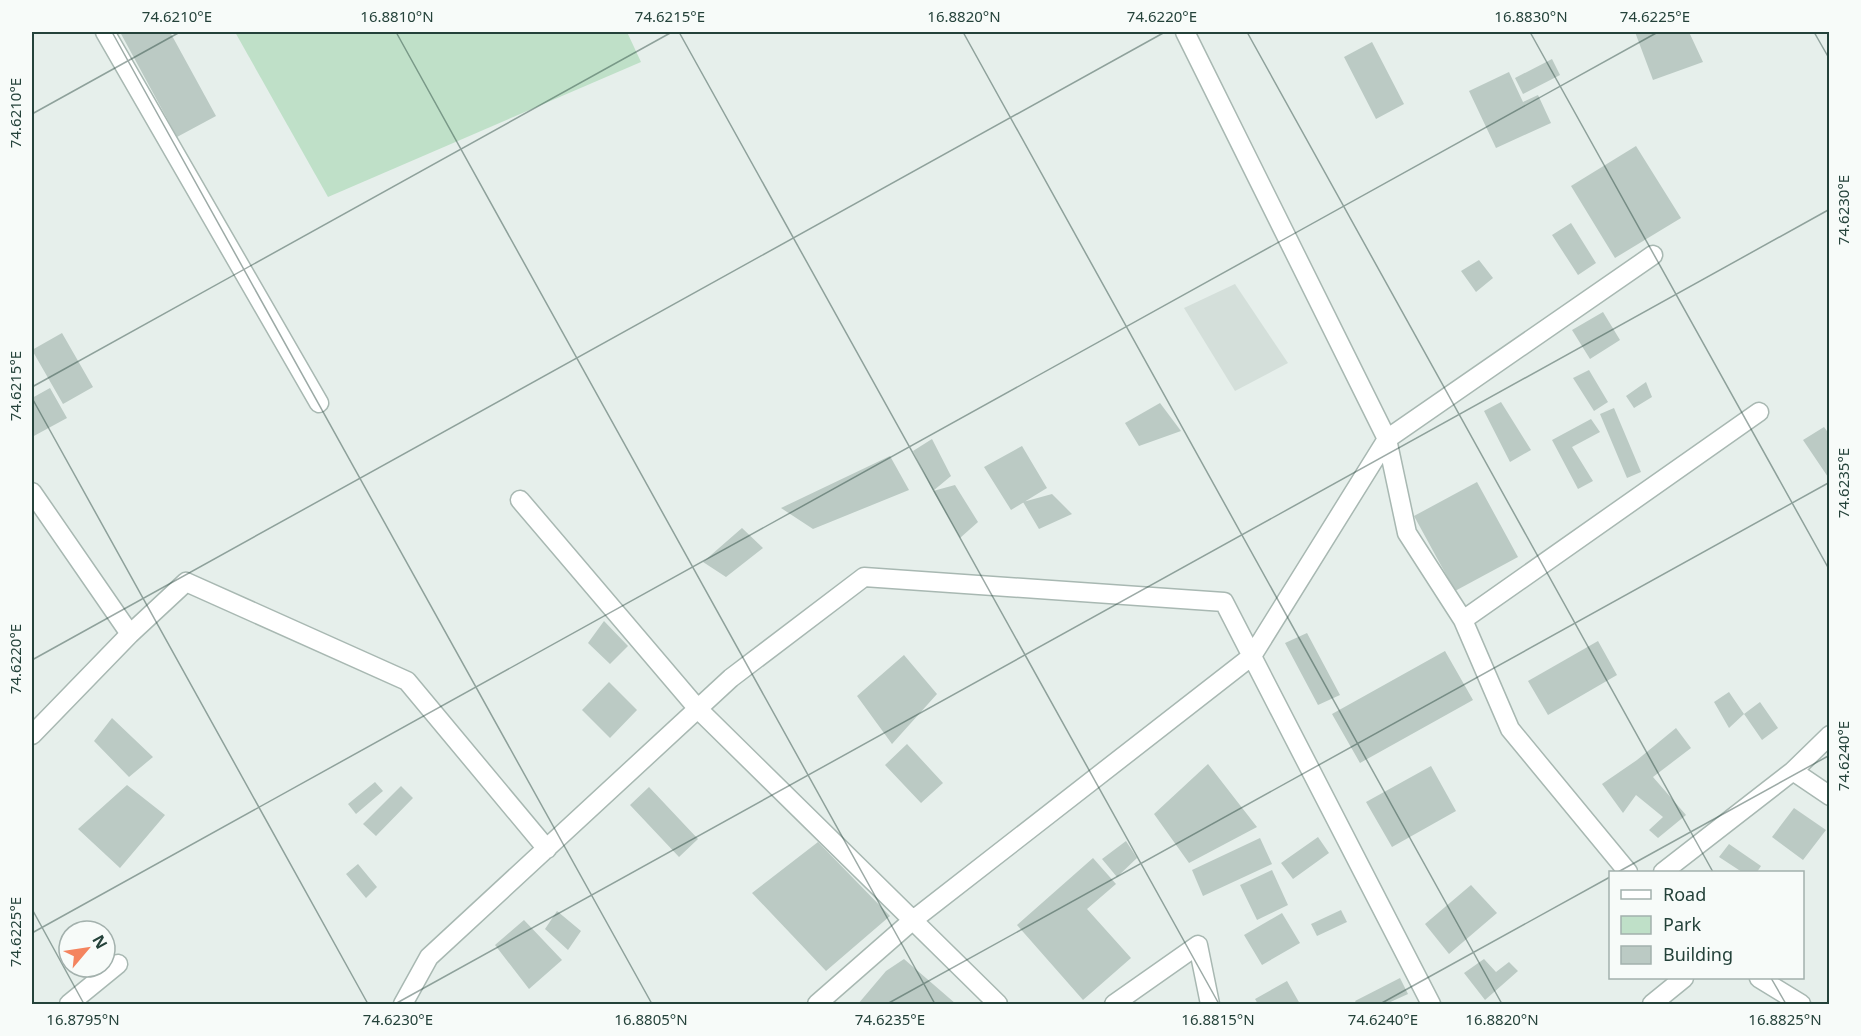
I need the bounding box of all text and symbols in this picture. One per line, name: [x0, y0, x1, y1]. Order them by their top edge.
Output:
text: 74.6210°E: [142, 6, 212, 26]
text: 16.8810°N: [360, 6, 434, 26]
text: 74.6215°E: [635, 6, 705, 26]
text: 16.8820°N: [927, 6, 1001, 26]
text: 74.6220°E: [1127, 6, 1197, 26]
text: 16.8830°N: [1494, 6, 1568, 26]
text: 74.6225°E: [1620, 6, 1690, 26]
text: 74.6210°E: [5, 78, 25, 148]
text: 74.6230°E: [1833, 175, 1853, 245]
text: 74.6215°E: [5, 351, 25, 421]
text: 74.6235°E: [1833, 448, 1853, 518]
text: 74.6220°E: [5, 624, 25, 694]
text: 74.6240°E: [1833, 721, 1853, 791]
legend: [1609, 871, 1804, 979]
text: Road: [1663, 882, 1706, 906]
text: 74.6225°E: [5, 897, 25, 967]
text: Park: [1663, 912, 1701, 936]
north arrow: [57, 919, 117, 979]
text: N: [87, 931, 113, 953]
text: Building: [1663, 942, 1733, 966]
text: 16.8795°N: [46, 1009, 120, 1029]
text: 74.6230°E: [363, 1009, 433, 1029]
text: 16.8805°N: [614, 1009, 688, 1029]
text: 74.6235°E: [855, 1009, 925, 1029]
text: 16.8815°N: [1181, 1009, 1255, 1029]
text: 74.6240°E: [1348, 1009, 1418, 1029]
text: 16.8820°N: [1465, 1009, 1539, 1029]
text: 16.8825°N: [1748, 1009, 1822, 1029]

